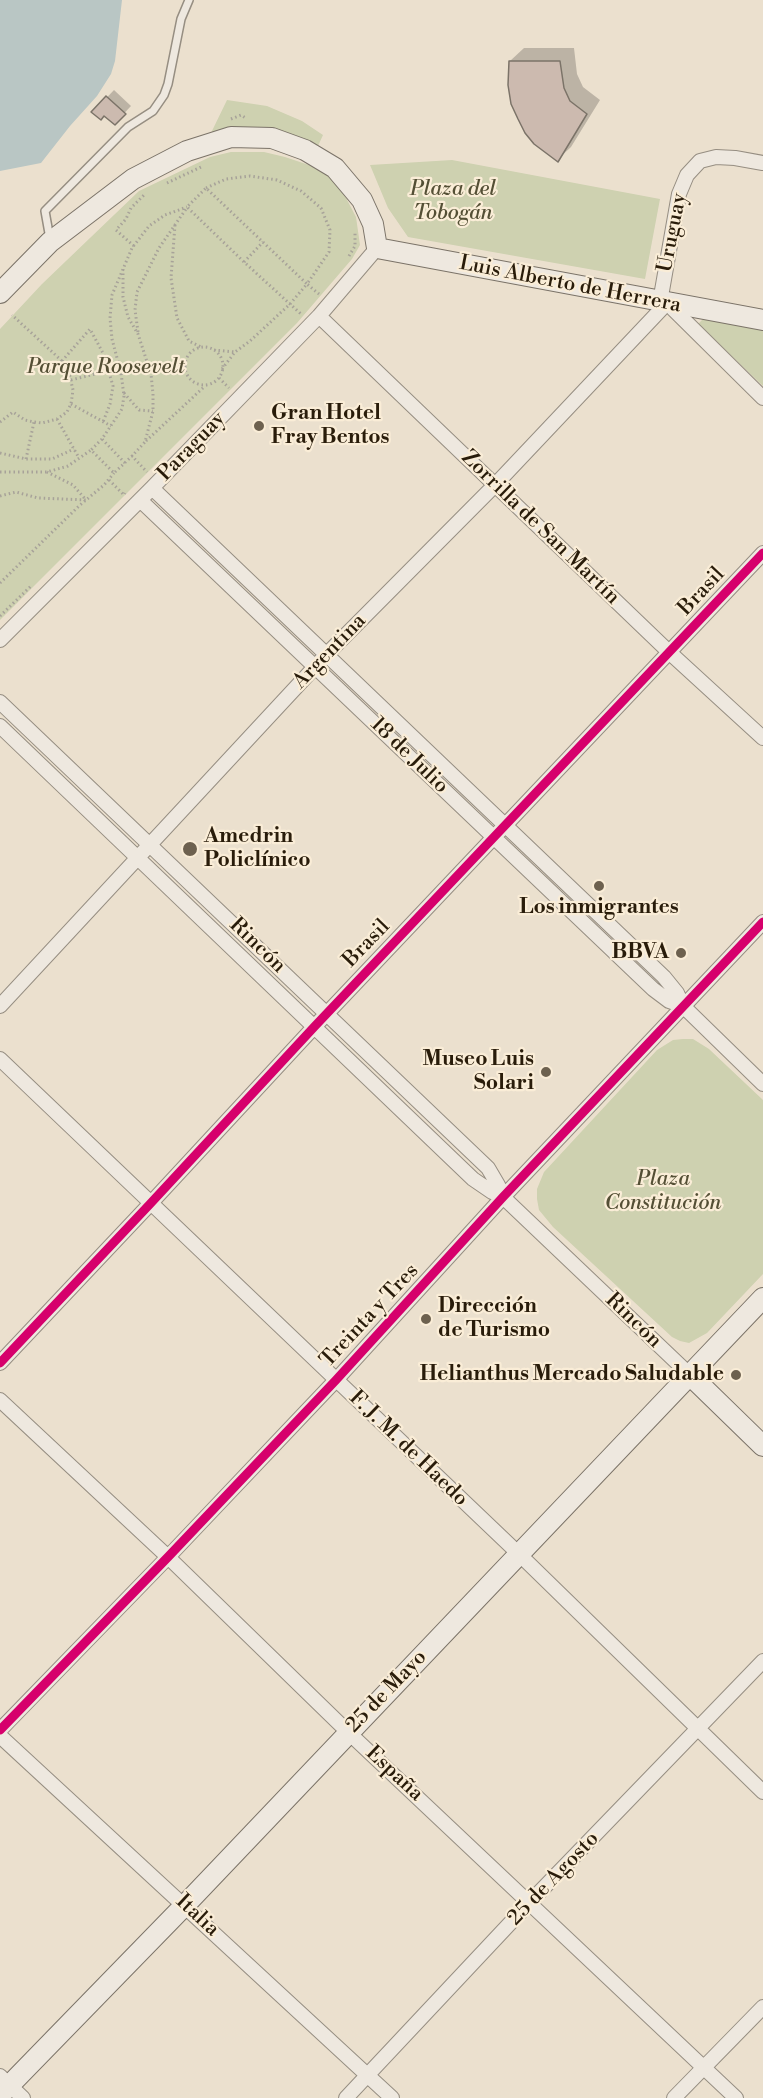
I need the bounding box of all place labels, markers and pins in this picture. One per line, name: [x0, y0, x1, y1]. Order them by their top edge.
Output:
place label: Gran Hotel Fray Bentos: [271, 401, 390, 451]
marker: Gran Hotel Fray Bentos: [252, 419, 266, 433]
place label: Amedrin Policlínico: [204, 824, 311, 874]
marker: Amedrin Policlínico: [181, 840, 199, 858]
marker: Los inmigrantes: [592, 879, 606, 893]
place label: Los inmigrantes: [519, 895, 679, 921]
place label: BBVA: [612, 940, 669, 966]
marker: BBVA: [674, 946, 688, 960]
place label: Museo Luis Solari: [423, 1047, 534, 1097]
marker: Museo Luis Solari: [539, 1065, 553, 1079]
place label: Dirección de Turismo: [438, 1294, 550, 1344]
marker: Dirección de Turismo: [419, 1312, 433, 1326]
place label: Helianthus Mercado Saludable: [420, 1362, 724, 1388]
marker: Helianthus Mercado Saludable: [729, 1368, 743, 1382]

